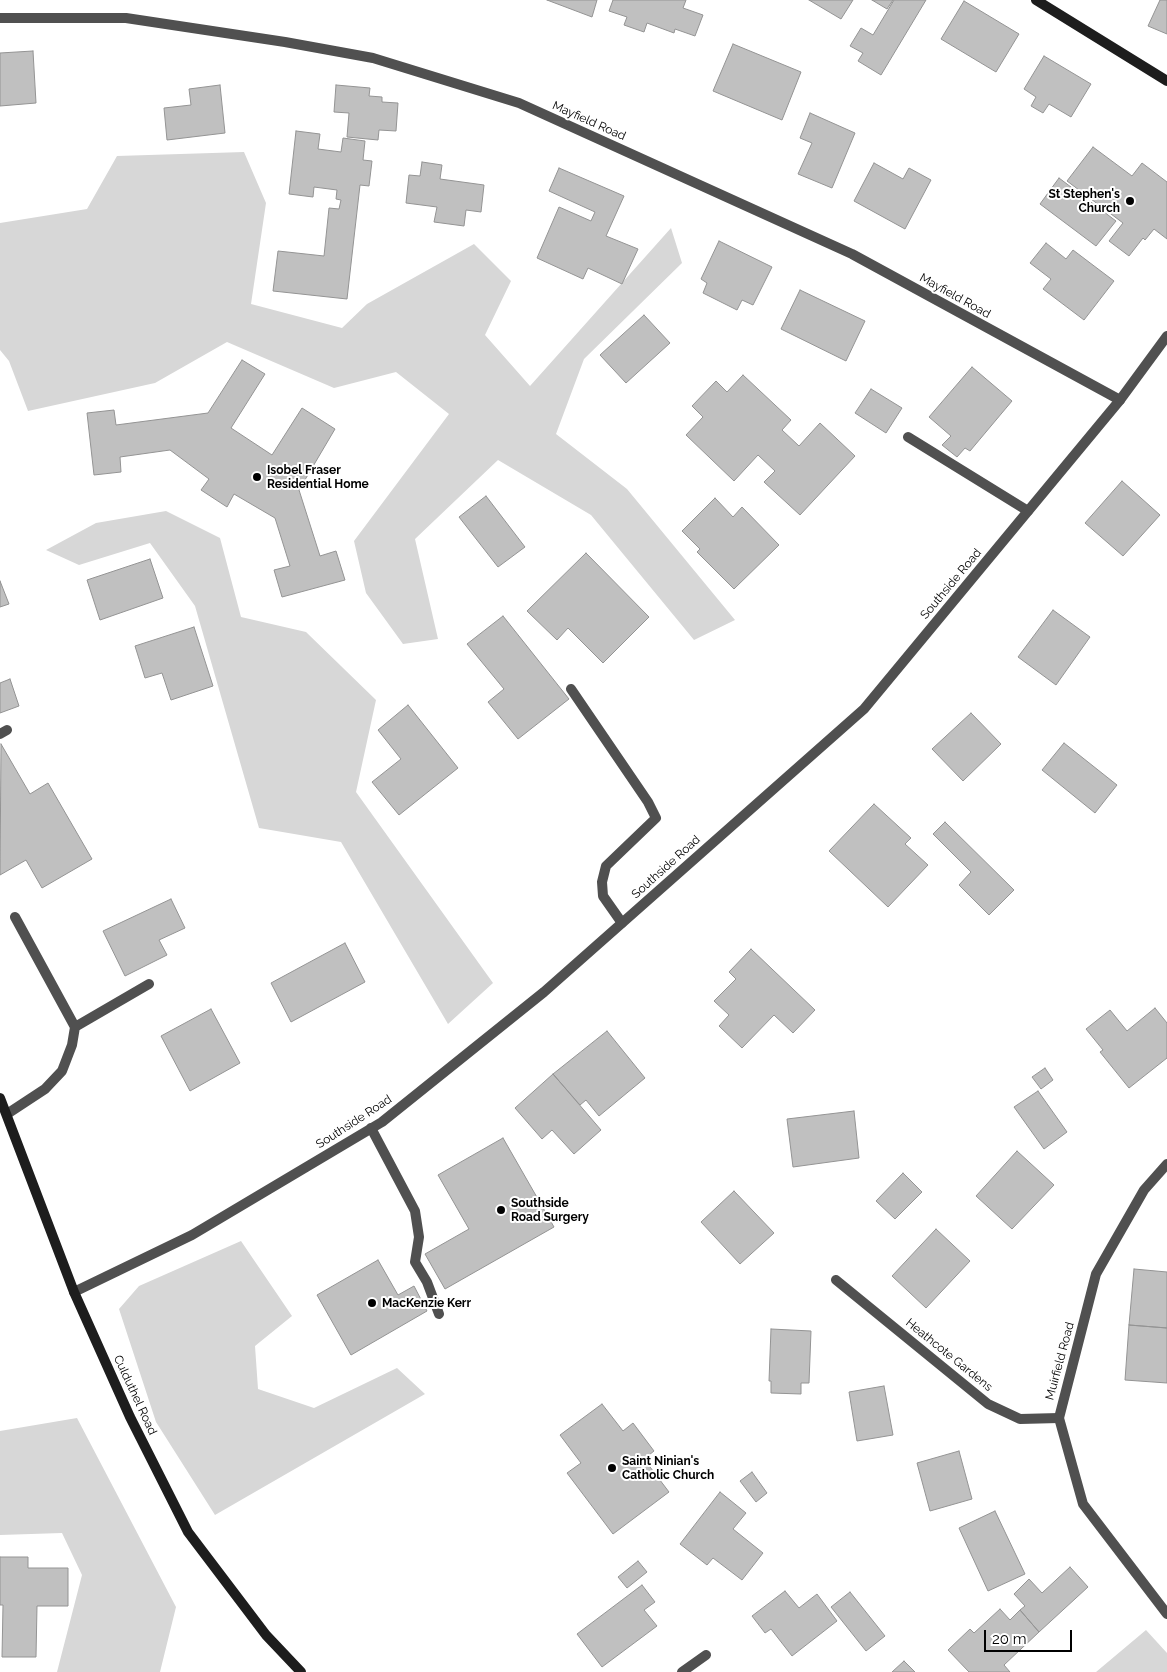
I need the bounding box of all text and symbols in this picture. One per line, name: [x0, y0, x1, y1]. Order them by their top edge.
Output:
street label: Mayfield Road: [550, 98, 628, 144]
place label: St Stephen's Church: [1049, 187, 1120, 215]
marker: St Stephen's Church: [1124, 195, 1136, 207]
street label: Mayfield Road: [917, 271, 993, 321]
place label: Isobel Fraser Residential Home: [267, 463, 369, 491]
marker: Isobel Fraser Residential Home: [251, 471, 263, 483]
street label: Southside Road: [917, 546, 985, 622]
street label: Southside Road: [629, 832, 703, 902]
street label: Southside Road: [313, 1092, 395, 1152]
place label: Southside Road Surgery: [511, 1196, 589, 1224]
marker: Southside Road Surgery: [495, 1204, 507, 1216]
place label: MacKenzie Kerr: [382, 1296, 471, 1310]
marker: MacKenzie Kerr: [366, 1297, 378, 1309]
street label: Heathcote Gardens: [903, 1316, 995, 1394]
street label: Muirfield Road: [1043, 1320, 1077, 1402]
street label: Culduthel Road: [110, 1353, 160, 1437]
place label: Saint Ninian's Catholic Church: [622, 1454, 714, 1482]
marker: Saint Ninian's Catholic Church: [606, 1462, 618, 1474]
scale bar: [987, 1620, 1074, 1652]
text: 20 m: [992, 1630, 1027, 1648]

